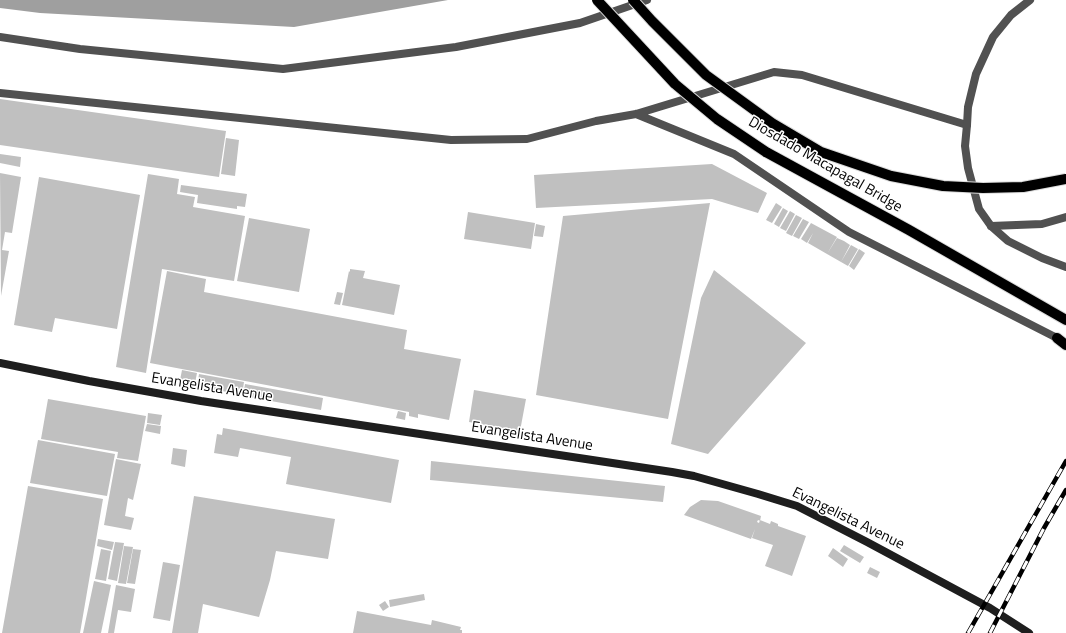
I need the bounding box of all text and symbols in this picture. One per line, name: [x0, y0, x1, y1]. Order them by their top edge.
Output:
street label: Diosdado Macapagal Bridge: [745, 113, 905, 217]
street label: Evangelista Avenue: [150, 370, 274, 406]
street label: Evangelista Avenue: [470, 419, 594, 455]
street label: Evangelista Avenue: [789, 484, 907, 554]

